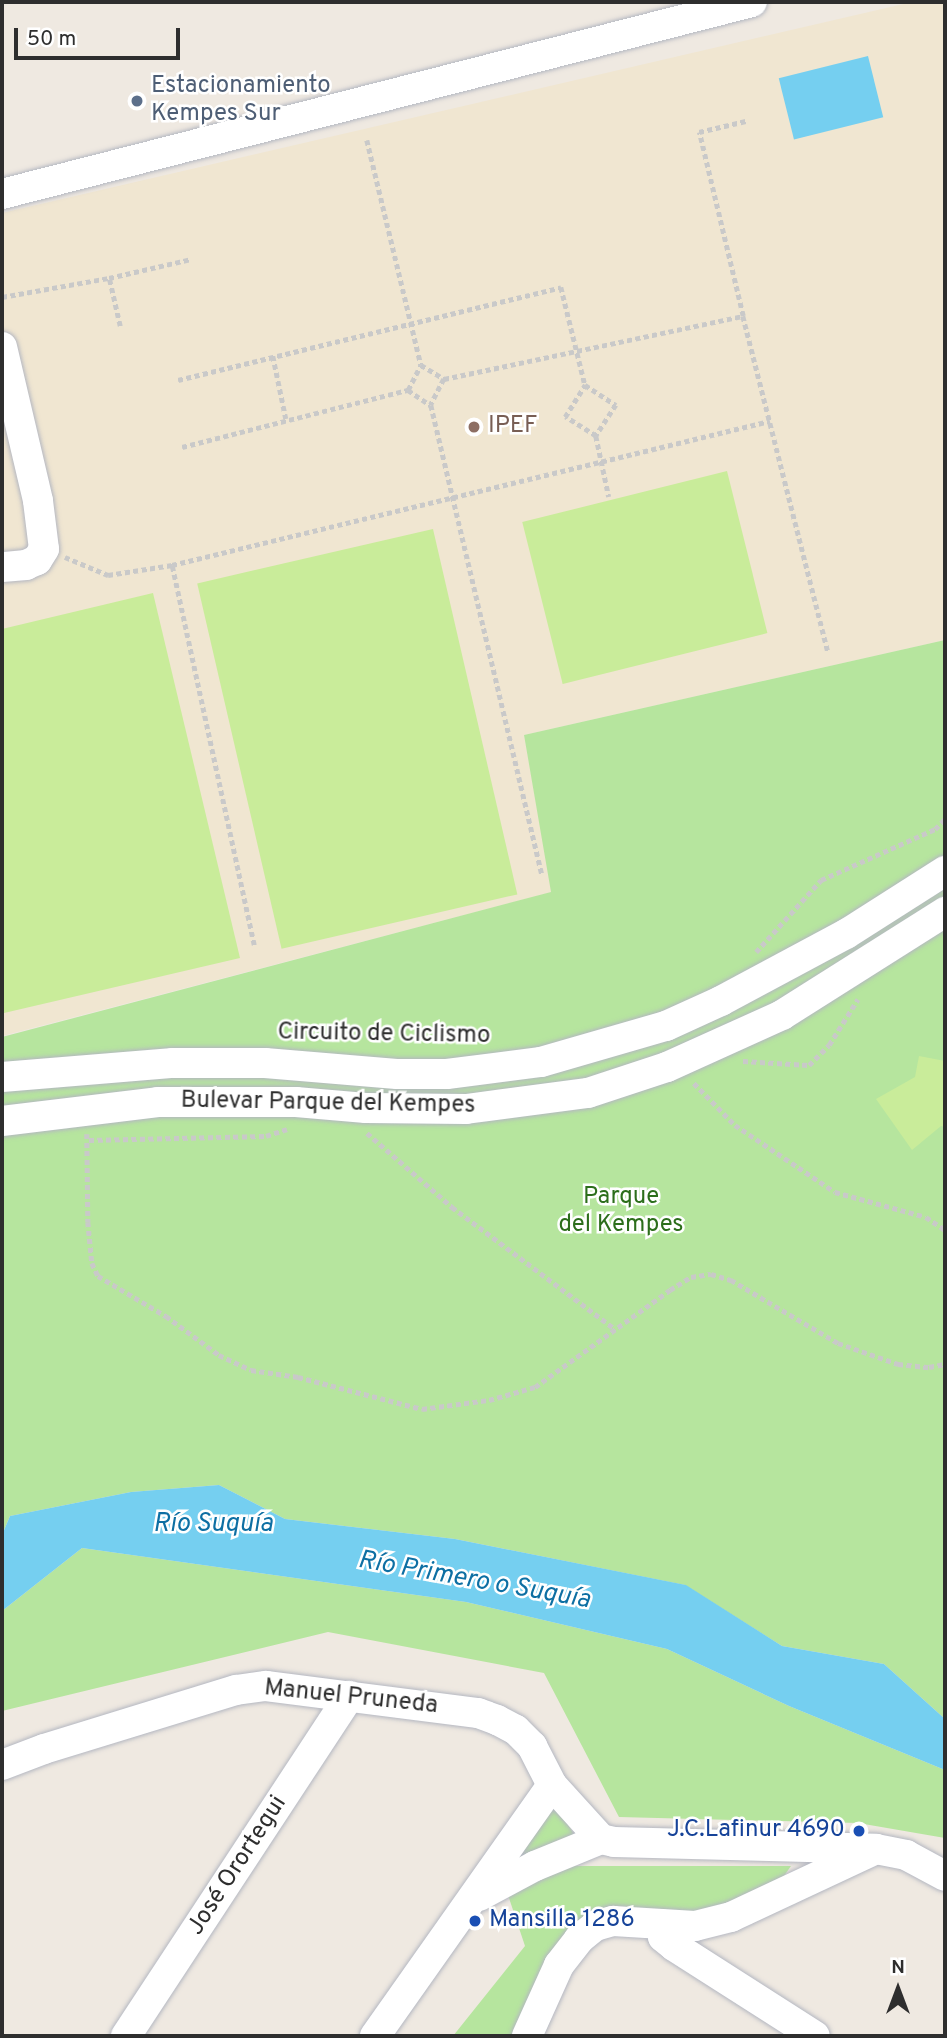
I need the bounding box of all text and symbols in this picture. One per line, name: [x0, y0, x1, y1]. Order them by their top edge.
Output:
scale bar: [18, 14, 184, 58]
text: 50 m: [27, 26, 76, 53]
place label: Estacionamiento Kempes Sur: [151, 73, 331, 129]
marker: Estacionamiento Kempes Sur: [129, 93, 145, 109]
place label: IPEF: [488, 413, 538, 441]
marker: IPEF: [466, 419, 482, 435]
street label: Circuito de Ciclismo: [277, 1019, 491, 1051]
street label: Bulevar Parque del Kempes: [180, 1087, 476, 1121]
park label: Parque del Kempes: [558, 1184, 684, 1240]
water label: Río Suquía: [153, 1509, 273, 1541]
water label: Río Primero o Suquía: [355, 1545, 593, 1617]
street label: Manuel Pruneda: [263, 1675, 439, 1721]
street label: José Orortegui: [182, 1791, 294, 1941]
place label: J.C.Lafinur 4690: [667, 1817, 845, 1845]
marker: J.C.Lafinur 4690: [851, 1823, 867, 1839]
place label: Mansilla 1286: [489, 1907, 635, 1935]
marker: Mansilla 1286: [467, 1913, 483, 1929]
north arrow: [863, 1954, 933, 2024]
text: N: [891, 1956, 905, 1980]

